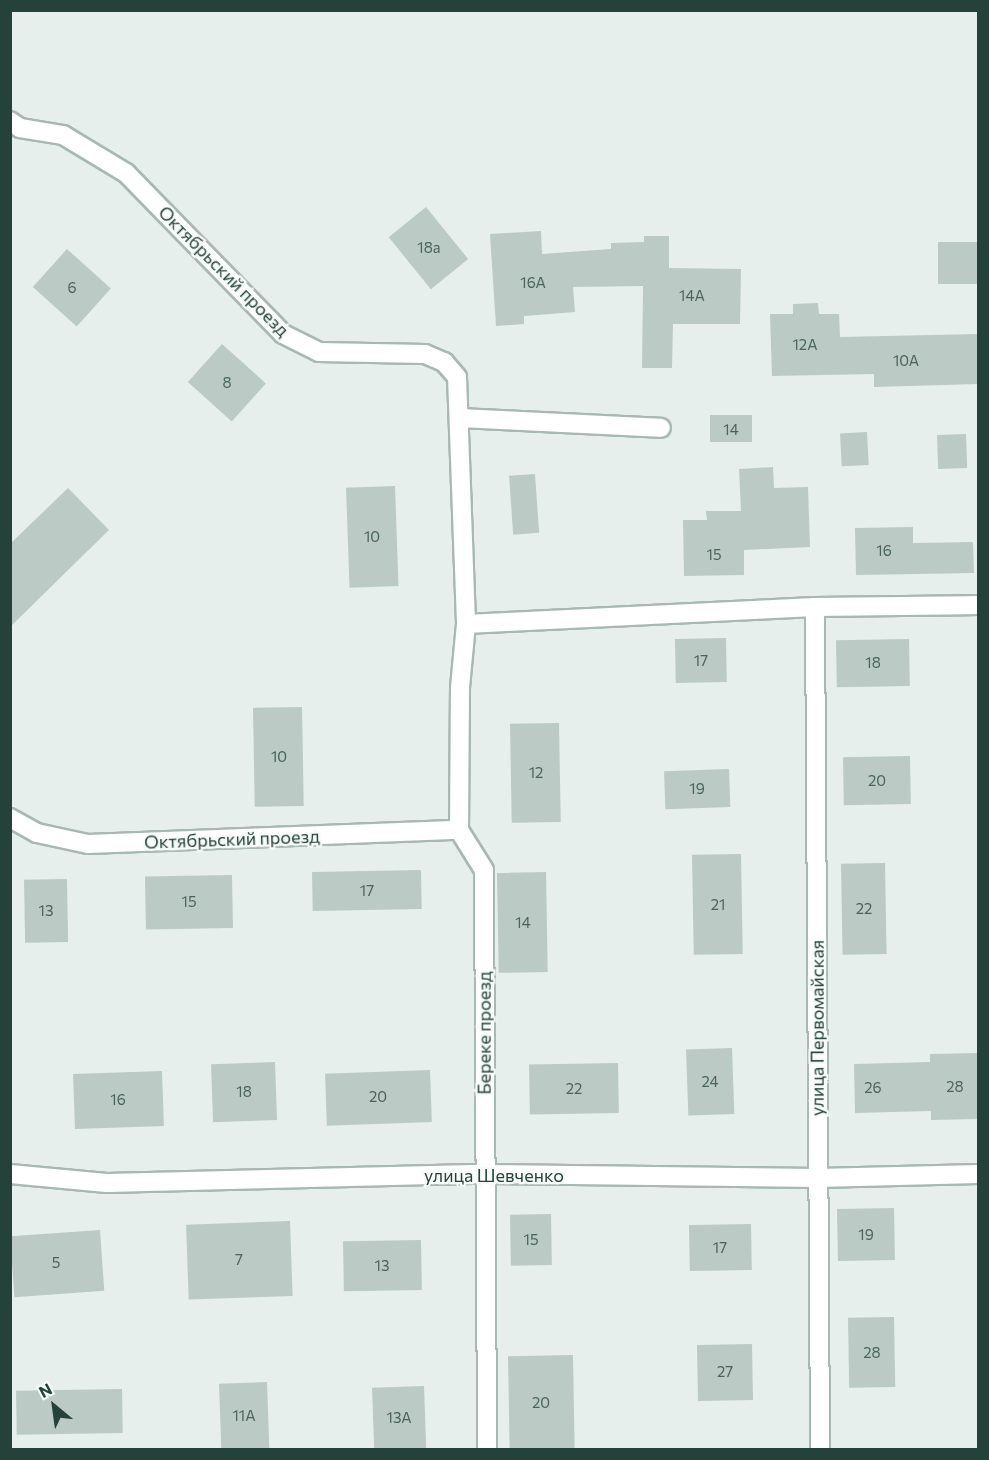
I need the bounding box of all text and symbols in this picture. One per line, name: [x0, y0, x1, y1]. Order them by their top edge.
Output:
street label: Октябрьский проезд: [154, 201, 294, 341]
house number: 18а: [417, 239, 441, 257]
house number: 16А: [520, 274, 546, 292]
house number: 6: [67, 279, 77, 297]
house number: 14А: [679, 287, 705, 305]
house number: 12А: [792, 336, 818, 354]
house number: 10А: [893, 352, 919, 370]
house number: 8: [222, 374, 232, 392]
house number: 14: [723, 421, 739, 439]
house number: 10: [364, 528, 380, 546]
house number: 16: [876, 542, 892, 560]
house number: 15: [706, 546, 722, 564]
house number: 17: [694, 652, 708, 670]
house number: 18: [865, 654, 881, 672]
house number: 10: [271, 748, 287, 766]
house number: 12: [529, 764, 543, 782]
house number: 20: [868, 772, 886, 790]
house number: 19: [689, 780, 705, 798]
street label: Октябрьский проезд: [144, 825, 320, 853]
house number: 17: [360, 882, 374, 900]
house number: 15: [181, 893, 197, 911]
house number: 21: [711, 896, 725, 914]
house number: 22: [856, 900, 872, 918]
house number: 13: [39, 902, 53, 920]
house number: 14: [515, 914, 531, 932]
street label: улица Первомайская: [806, 940, 828, 1116]
street label: Береке проезд: [473, 971, 495, 1095]
house number: 24: [701, 1073, 719, 1091]
house number: 28: [946, 1078, 964, 1096]
house number: 26: [864, 1079, 882, 1097]
house number: 22: [566, 1080, 582, 1098]
house number: 18: [236, 1083, 252, 1101]
house number: 20: [369, 1088, 387, 1106]
house number: 16: [110, 1091, 126, 1109]
street label: улица Шевченко: [424, 1164, 564, 1186]
house number: 19: [858, 1226, 874, 1244]
house number: 15: [523, 1231, 539, 1249]
house number: 17: [713, 1239, 727, 1257]
house number: 7: [235, 1251, 243, 1269]
house number: 5: [52, 1254, 60, 1272]
house number: 13: [375, 1257, 389, 1275]
house number: 28: [863, 1344, 881, 1362]
house number: 27: [717, 1363, 733, 1381]
north arrow: [24, 1376, 84, 1436]
text: N: [35, 1379, 55, 1401]
house number: 20: [532, 1394, 550, 1412]
house number: 11А: [232, 1407, 256, 1425]
house number: 13А: [387, 1409, 411, 1427]

